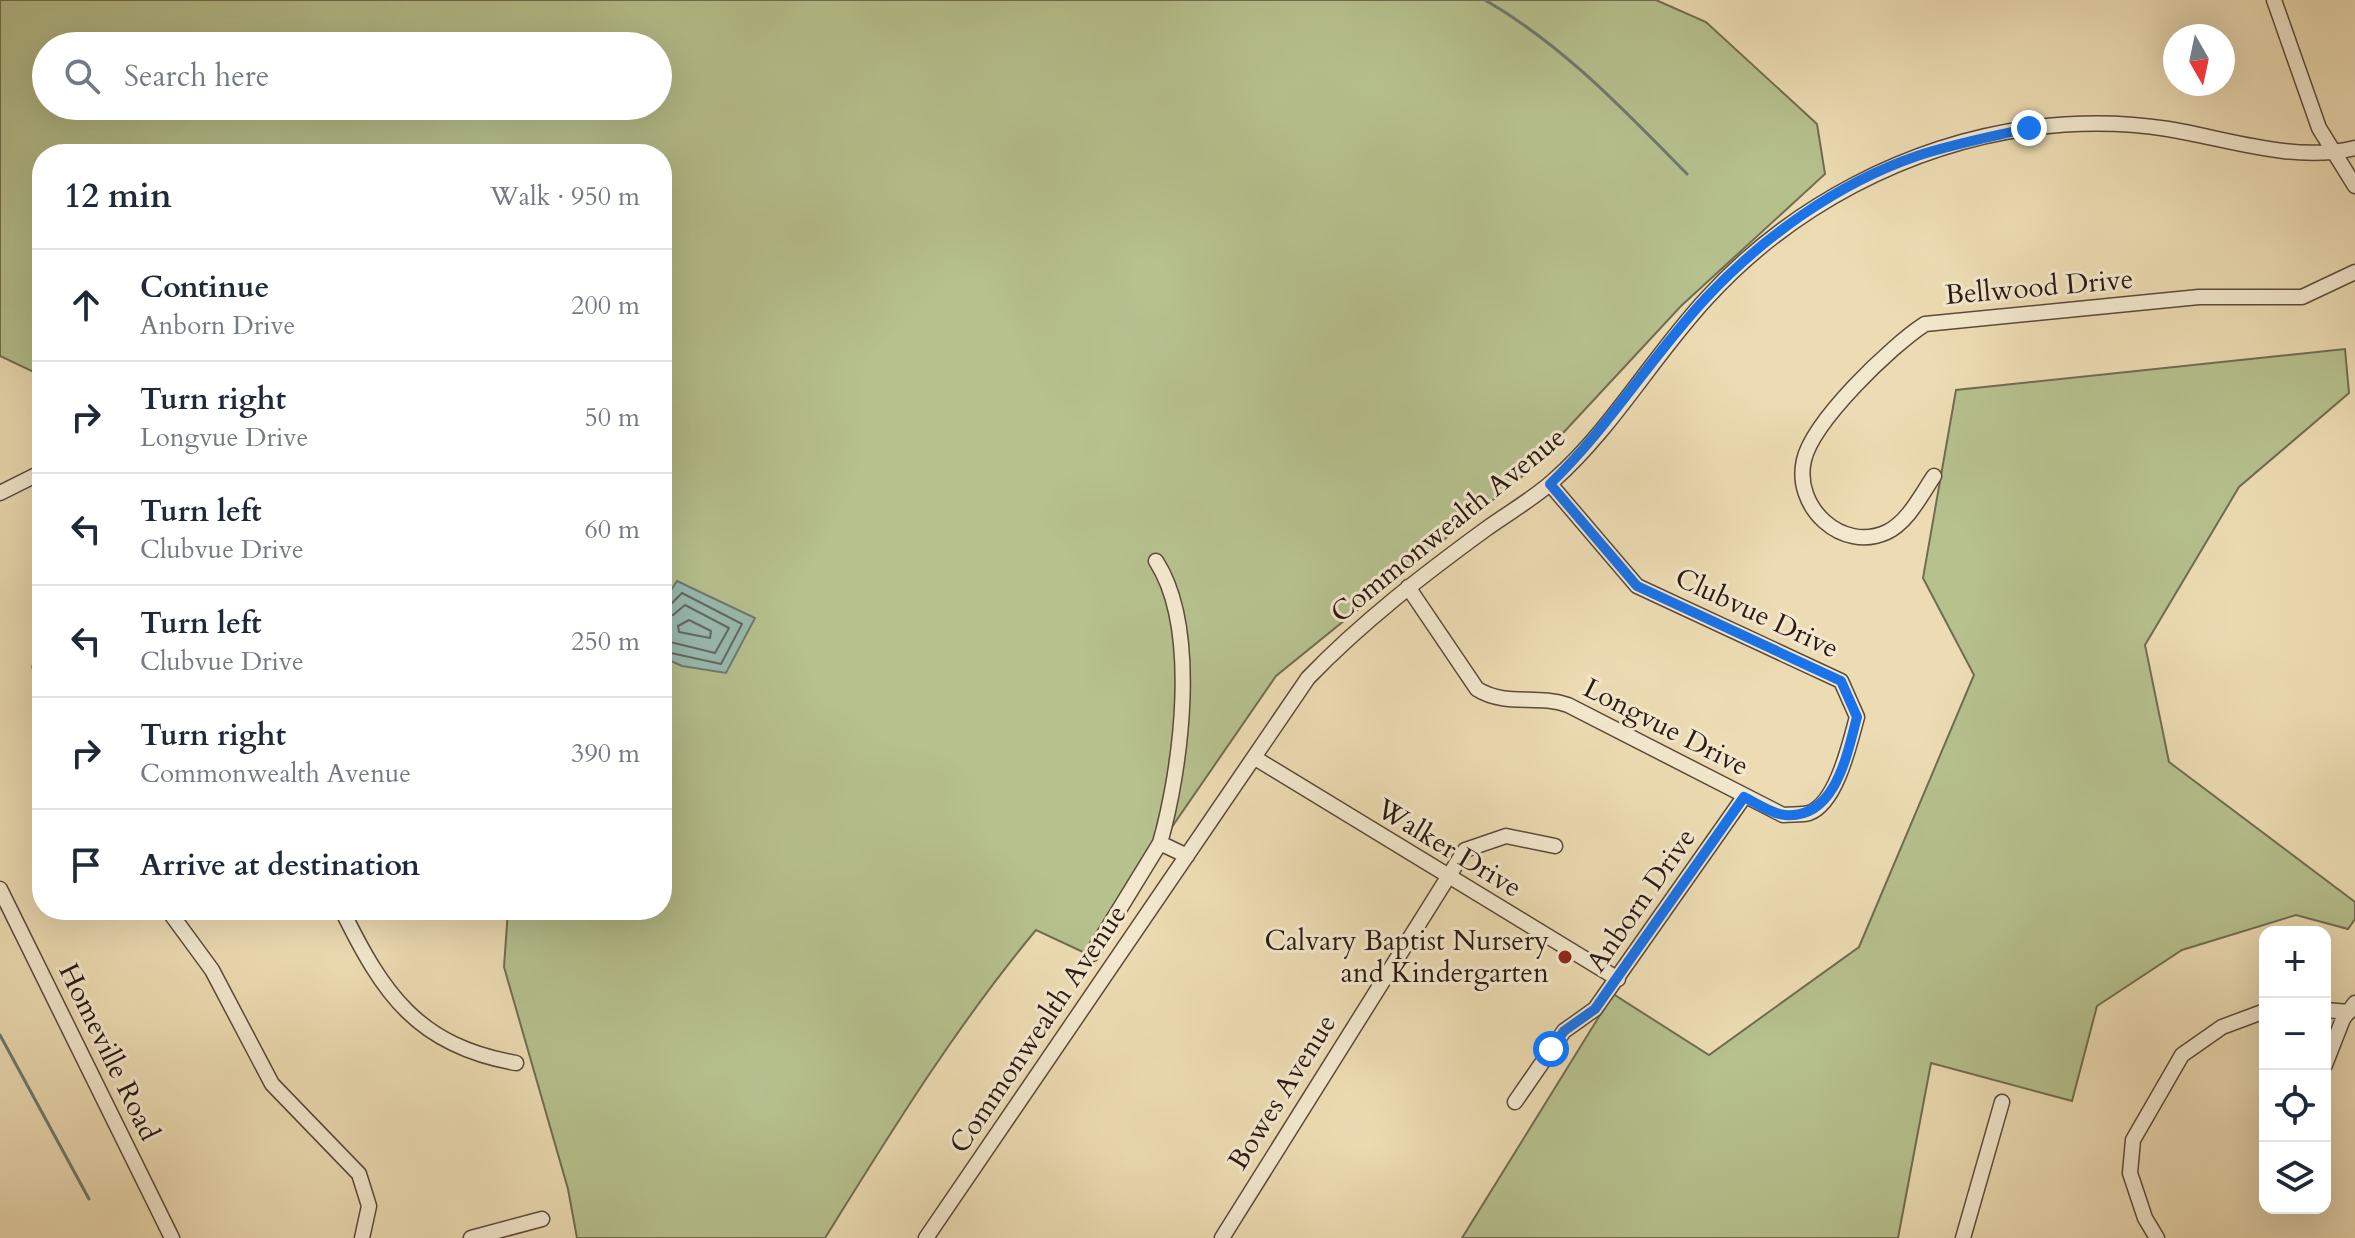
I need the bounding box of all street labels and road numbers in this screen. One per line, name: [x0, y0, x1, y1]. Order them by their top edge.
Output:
street label: Bellwood Drive: [1943, 260, 2135, 314]
street label: Commonwealth Avenue: [1323, 418, 1573, 632]
street label: Clubvue Drive: [1669, 559, 1845, 667]
street label: Longvue Drive: [1577, 669, 1755, 785]
street label: Walker Drive: [1368, 789, 1529, 906]
street label: Anborn Drive: [1577, 821, 1705, 979]
street label: Commonwealth Avenue: [941, 897, 1135, 1161]
street label: Homeville Road: [50, 957, 168, 1147]
street label: Bowes Avenue: [1219, 1007, 1345, 1177]

